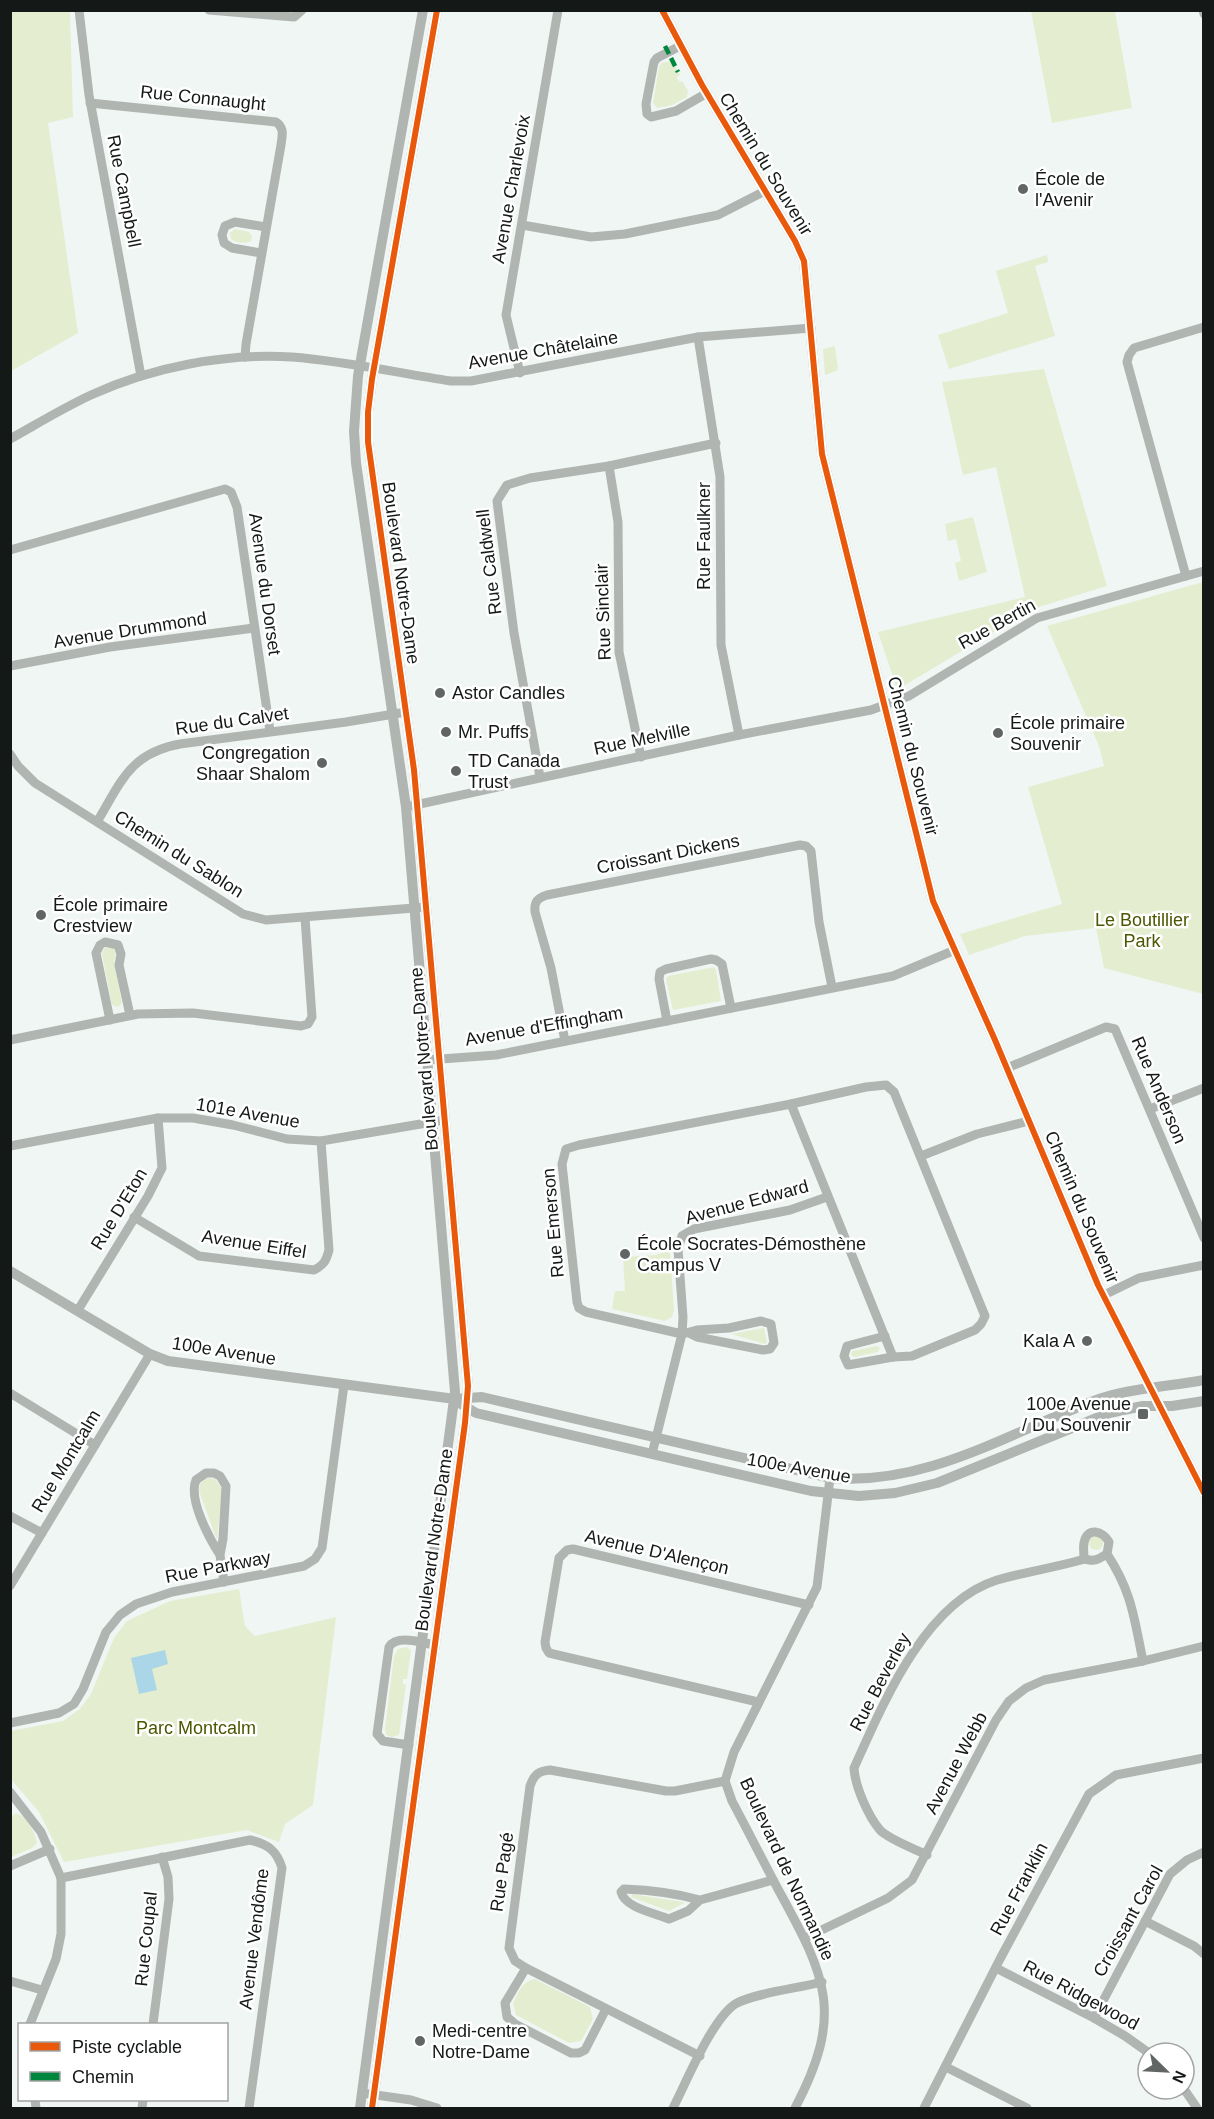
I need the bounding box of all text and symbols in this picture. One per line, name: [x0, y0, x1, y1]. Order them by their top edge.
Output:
street label: Rue Connaught: [139, 81, 267, 115]
street label: Chemin du Souvenir: [715, 89, 817, 239]
street label: Avenue Charlevoix: [488, 113, 534, 265]
street label: Rue Campbell: [103, 133, 145, 249]
place label: École de l'Avenir: [1035, 169, 1105, 210]
marker: École de l'Avenir: [1016, 182, 1030, 196]
street label: Avenue Châtelaine: [467, 327, 619, 373]
street label: Boulevard Notre-Dame: [378, 480, 424, 666]
street label: Rue Faulkner: [694, 482, 714, 590]
street label: Rue Caldwell: [473, 508, 505, 616]
street label: Avenue du Dorset: [245, 511, 285, 657]
street label: Rue Sinclair: [591, 563, 615, 661]
street label: Rue Bertin: [955, 595, 1039, 653]
street label: Avenue Drummond: [52, 608, 208, 652]
street label: Chemin du Souvenir: [884, 674, 942, 838]
place label: Astor Candles: [452, 683, 565, 703]
marker: Astor Candles: [433, 686, 447, 700]
street label: Rue du Calvet: [174, 703, 290, 739]
place label: École primaire Souvenir: [1010, 713, 1125, 754]
street label: Rue Melville: [592, 719, 692, 759]
place label: Mr. Puffs: [458, 722, 529, 742]
marker: Mr. Puffs: [439, 725, 453, 739]
marker: École primaire Souvenir: [991, 726, 1005, 740]
place label: Congregation Shaar Shalom: [196, 743, 310, 784]
place label: TD Canada Trust: [468, 751, 561, 792]
marker: Congregation Shaar Shalom: [315, 756, 329, 770]
marker: TD Canada Trust: [449, 764, 463, 778]
street label: Chemin du Sablon: [111, 806, 247, 902]
street label: Croissant Dickens: [595, 830, 741, 878]
place label: École primaire Crestview: [53, 895, 168, 936]
marker: École primaire Crestview: [34, 908, 48, 922]
park label: Le Boutillier Park: [1095, 910, 1189, 951]
street label: Boulevard Notre-Dame: [406, 966, 442, 1152]
street label: Avenue d'Effingham: [464, 1002, 624, 1050]
street label: Rue Anderson: [1128, 1034, 1190, 1146]
street label: 101e Avenue: [195, 1094, 301, 1132]
street label: Chemin du Souvenir: [1041, 1128, 1123, 1286]
street label: Rue D'Eton: [87, 1165, 151, 1253]
street label: Rue Emerson: [538, 1167, 568, 1279]
street label: Avenue Edward: [683, 1176, 811, 1228]
street label: Avenue Eiffel: [200, 1226, 308, 1262]
place label: École Socrates-Démosthène Campus V: [637, 1234, 866, 1275]
marker: École Socrates-Démosthène Campus V: [618, 1247, 632, 1261]
place label: Kala A: [1023, 1331, 1075, 1351]
street label: 100e Avenue: [171, 1333, 277, 1369]
marker: Kala A: [1080, 1334, 1094, 1348]
place label: 100e Avenue / Du Souvenir: [1022, 1394, 1131, 1435]
street label: Rue Montcalm: [28, 1406, 104, 1516]
marker: 100e Avenue / Du Souvenir: [1136, 1407, 1150, 1421]
street label: Boulevard Notre-Dame: [411, 1447, 457, 1633]
street label: 100e Avenue: [746, 1449, 852, 1487]
street label: Avenue D'Alençon: [583, 1526, 731, 1578]
street label: Rue Parkway: [164, 1547, 272, 1587]
street label: Rue Beverley: [846, 1630, 914, 1734]
street label: Avenue Webb: [921, 1709, 991, 1817]
park label: Parc Montcalm: [136, 1718, 256, 1738]
street label: Boulevard de Normandie: [736, 1775, 838, 1963]
street label: Rue Pagé: [487, 1831, 517, 1913]
street label: Rue Franklin: [986, 1839, 1052, 1939]
street label: Croissant Carol: [1089, 1862, 1167, 1980]
street label: Avenue Vendôme: [235, 1867, 273, 2011]
street label: Rue Coupal: [131, 1891, 161, 1987]
street label: Rue Ridgewood: [1020, 1956, 1142, 2034]
place label: Medi-centre Notre-Dame: [432, 2021, 530, 2062]
legend: [18, 2023, 228, 2101]
marker: Medi-centre Notre-Dame: [413, 2034, 427, 2048]
text: Piste cyclable: [72, 2037, 182, 2057]
north arrow: [1136, 2041, 1196, 2101]
text: Chemin: [72, 2067, 134, 2087]
text: N: [1169, 2068, 1189, 2086]

